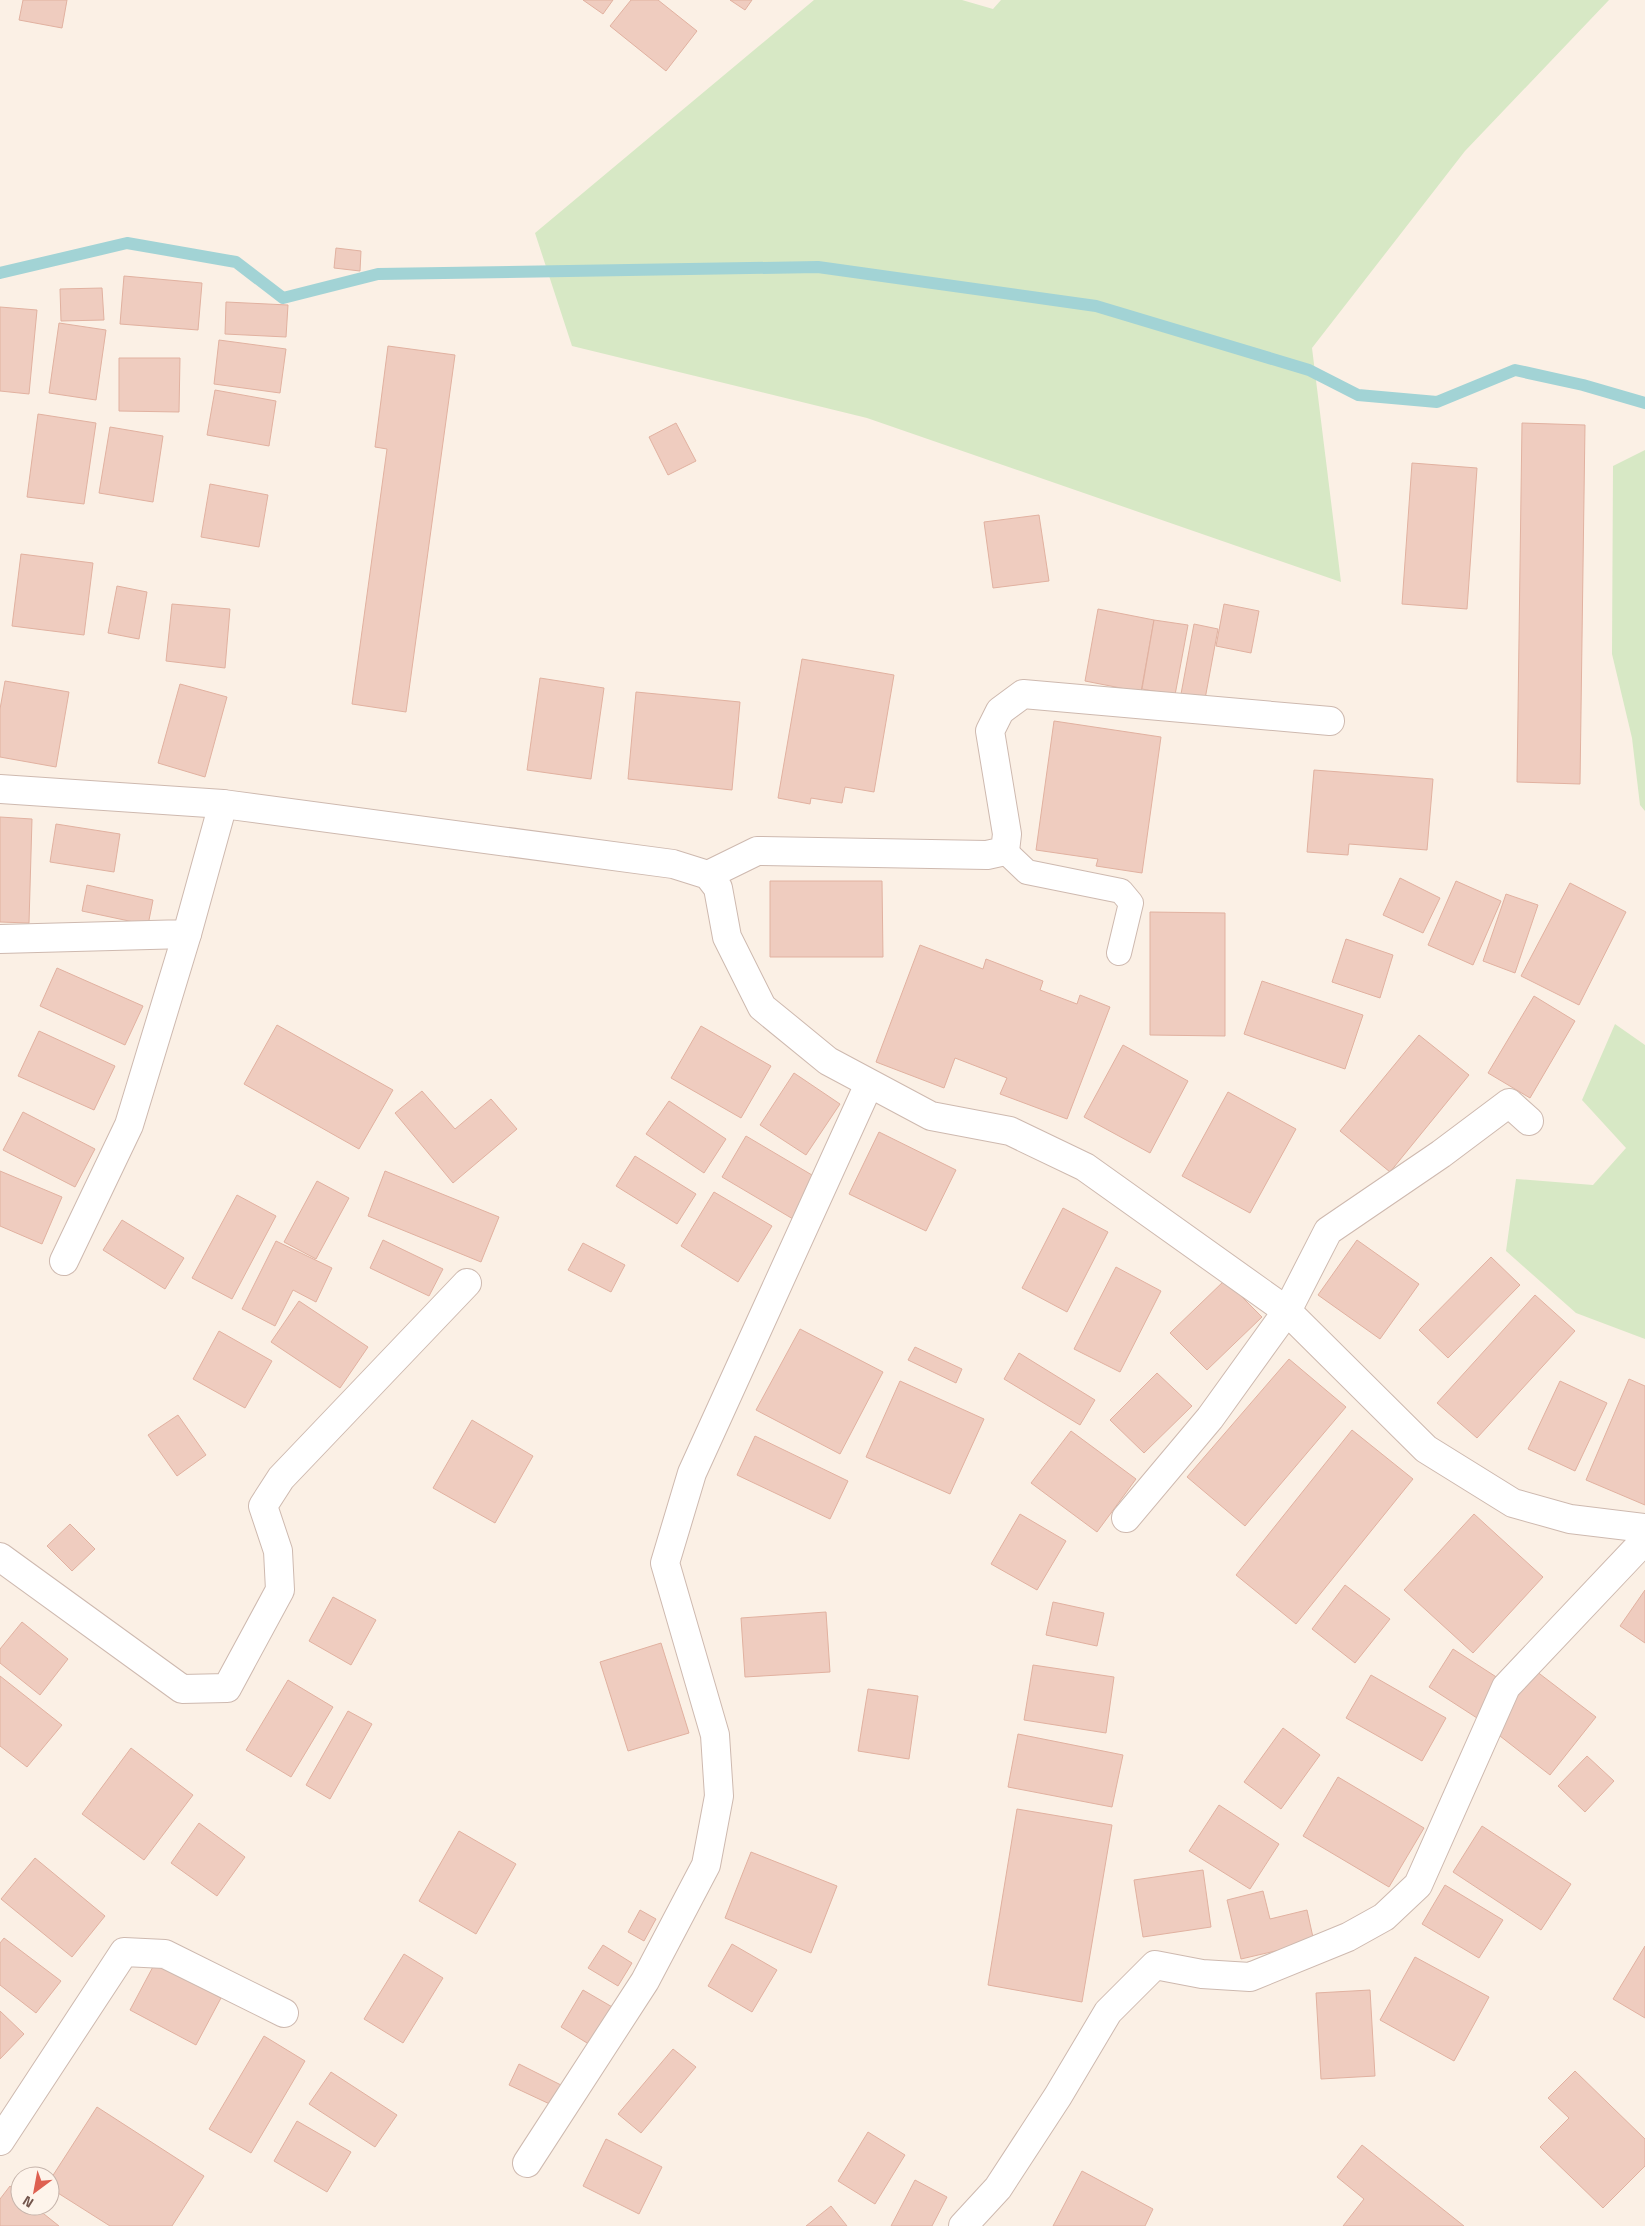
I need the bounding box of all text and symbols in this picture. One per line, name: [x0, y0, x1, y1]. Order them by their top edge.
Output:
north arrow: [10, 2166, 60, 2216]
text: N: [18, 2191, 38, 2214]

